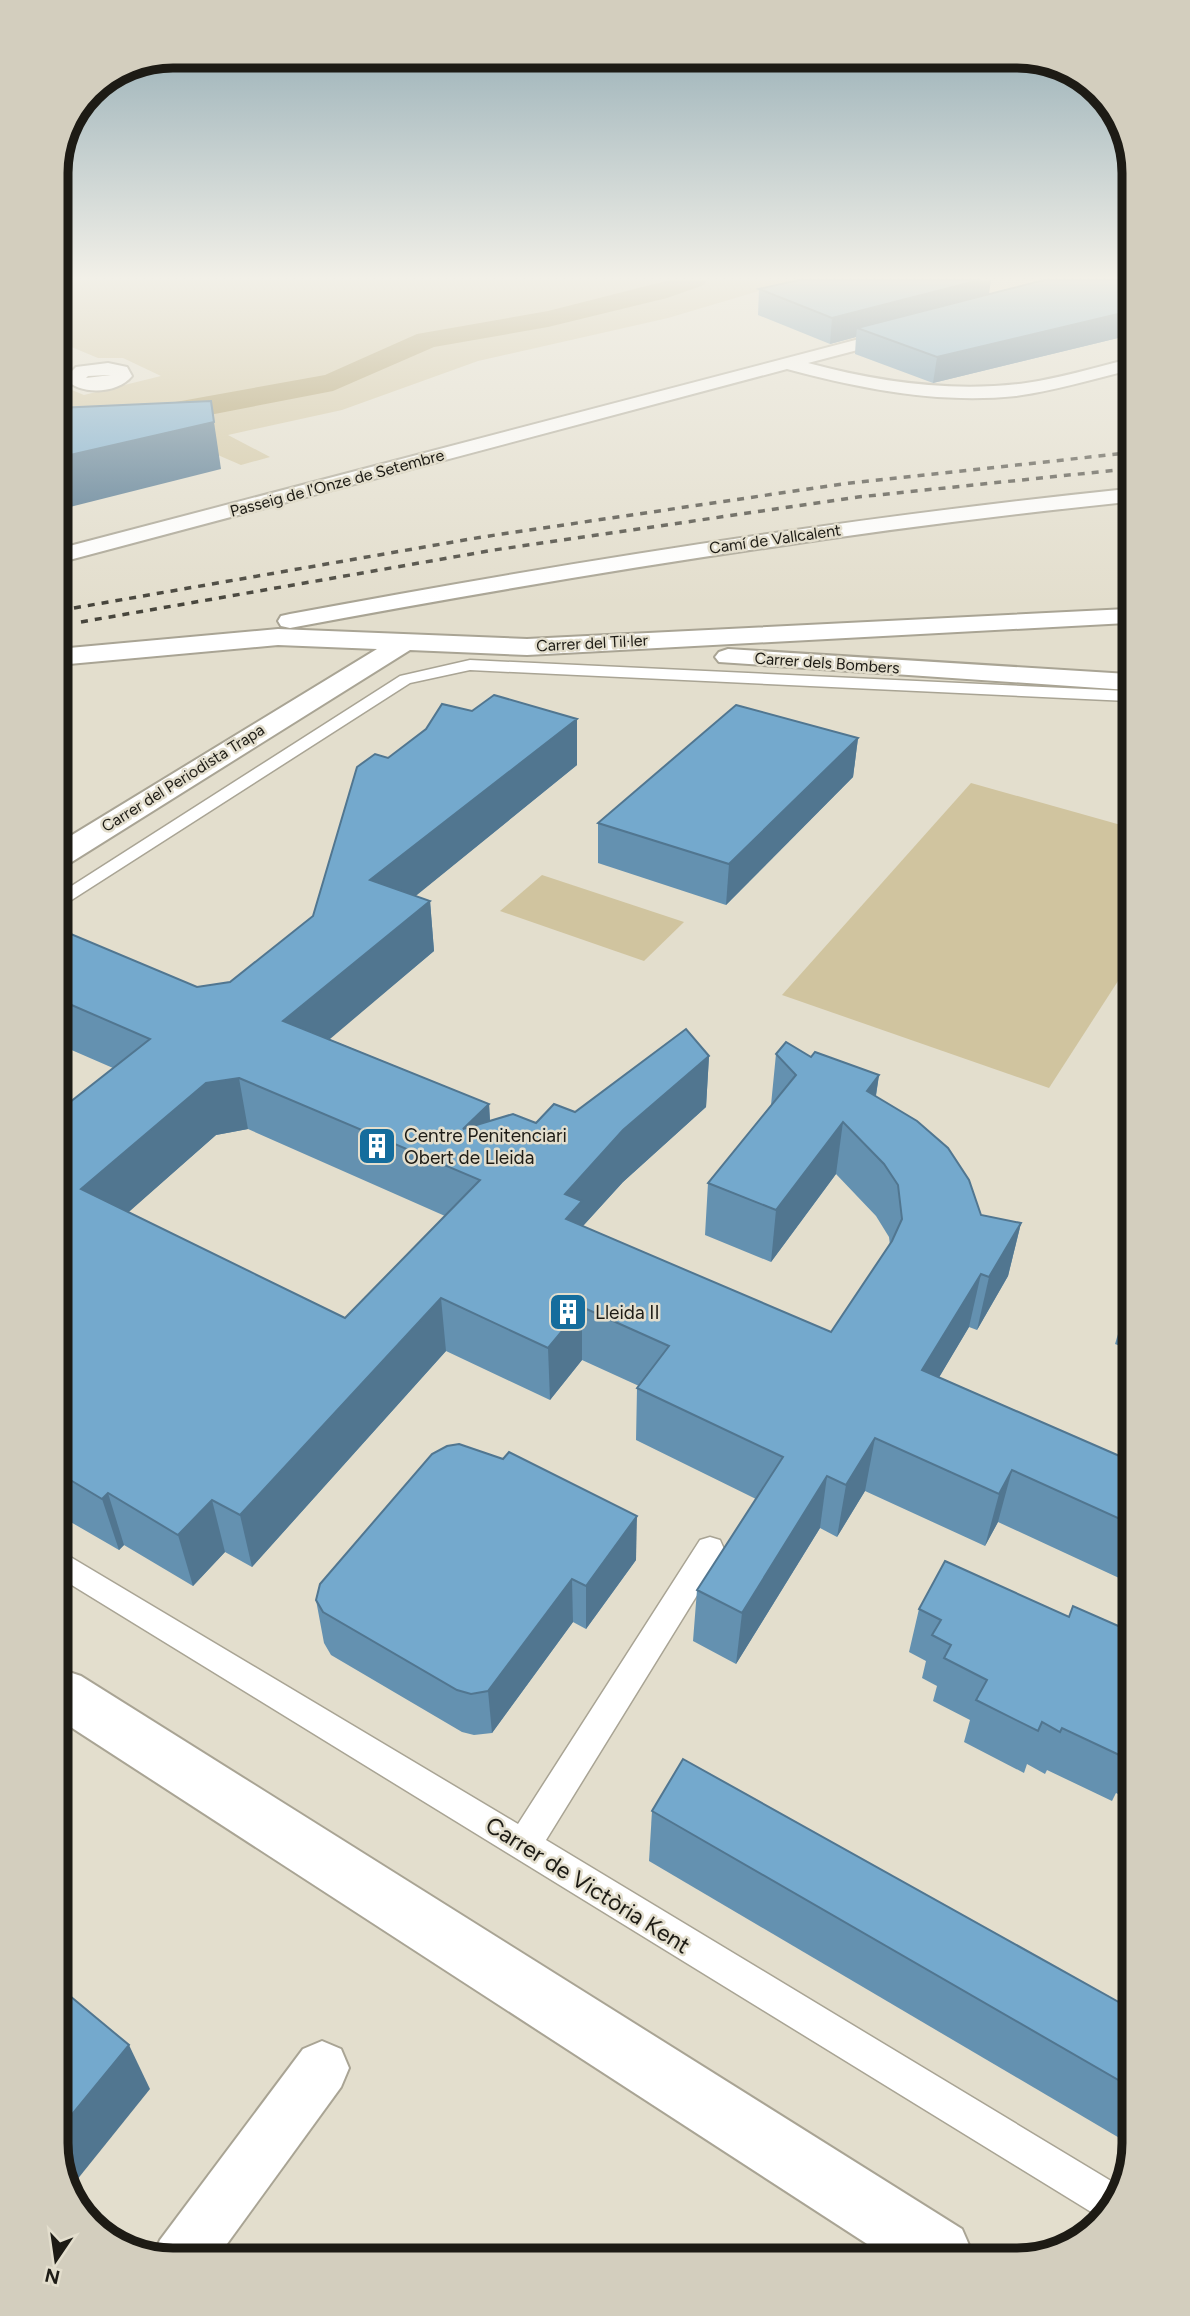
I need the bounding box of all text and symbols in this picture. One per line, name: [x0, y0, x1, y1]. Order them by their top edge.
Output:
street label: Passeig de l'Onze de Setembre: [228, 445, 447, 521]
street label: Camí de Vallcalent: [708, 520, 842, 558]
street label: Carrer del Til·ler: [536, 631, 649, 655]
street label: Carrer dels Bombers: [754, 648, 900, 678]
street label: Carrer del Periodista Trapa: [98, 720, 268, 836]
place label: Centre Penitenciari Obert de Lleida: [404, 1124, 567, 1169]
building icon: Centre Penitenciari Obert de Lleida: [356, 1125, 398, 1167]
building icon: Lleida II: [547, 1291, 589, 1333]
place label: Lleida II: [595, 1301, 660, 1324]
street label: Carrer de Victòria Kent: [481, 1811, 695, 1959]
north arrow: [21, 2225, 91, 2295]
text: N: [43, 2263, 62, 2289]

